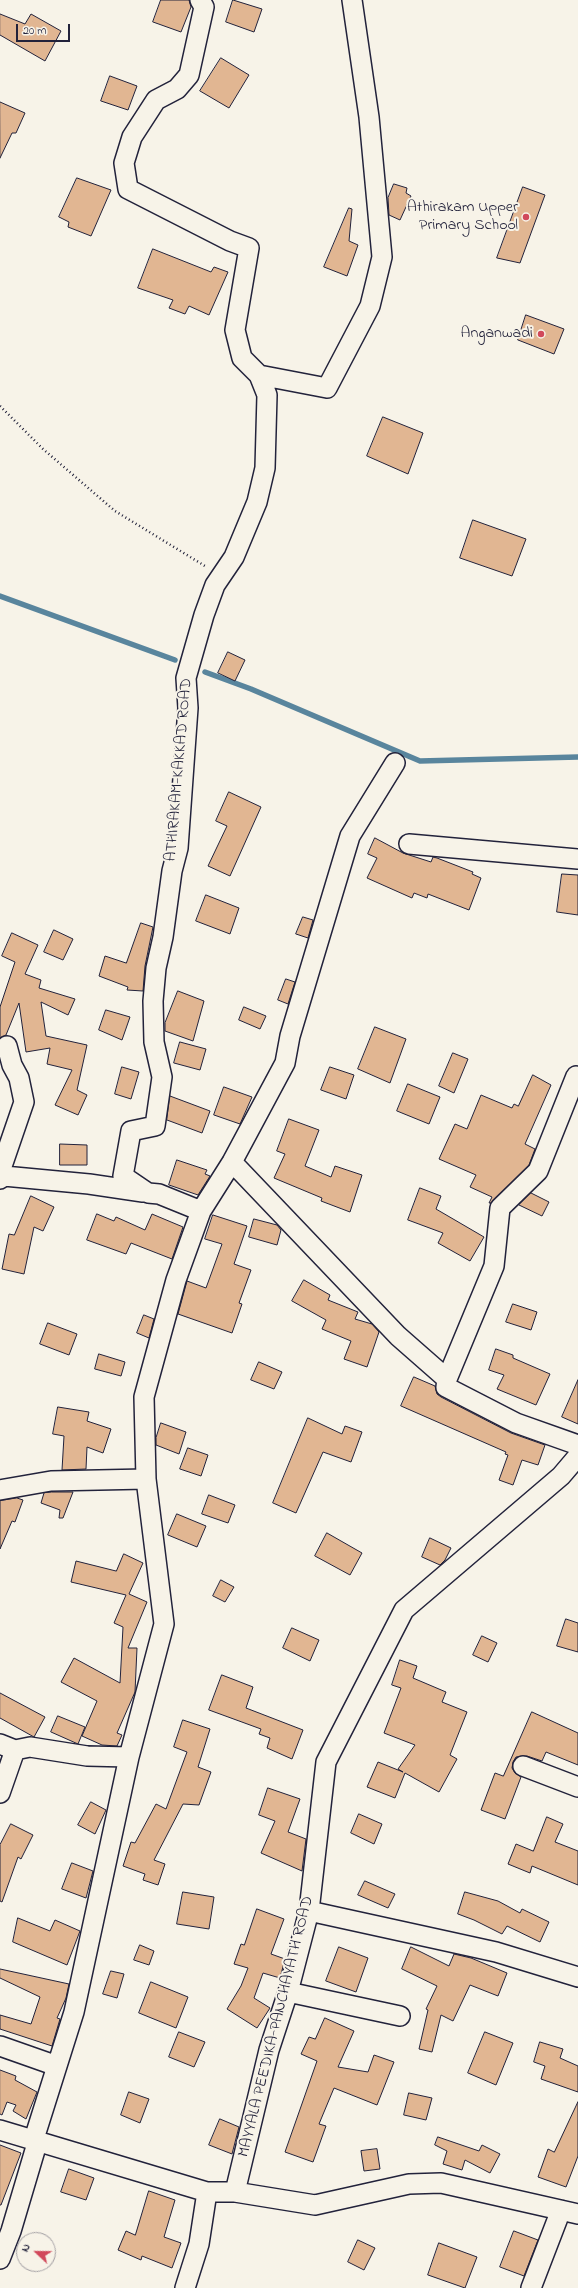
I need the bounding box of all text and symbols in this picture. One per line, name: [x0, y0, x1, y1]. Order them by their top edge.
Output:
scale bar: [18, 16, 72, 42]
text: 20 m: [23, 22, 46, 40]
place label: Athirakam Upper Primary School: [407, 198, 518, 236]
marker: Athirakam Upper Primary School: [521, 212, 531, 222]
place label: Anganwadi: [461, 324, 533, 344]
marker: Anganwadi: [536, 329, 546, 339]
street label: ATHIRAKAM-KAKKAD ROAD: [162, 678, 198, 862]
street label: MAYYALA PEEDIKA-PANCHAYATH ROAD: [235, 1894, 319, 2160]
north arrow: [16, 2232, 56, 2272]
text: N: [17, 2241, 35, 2254]

